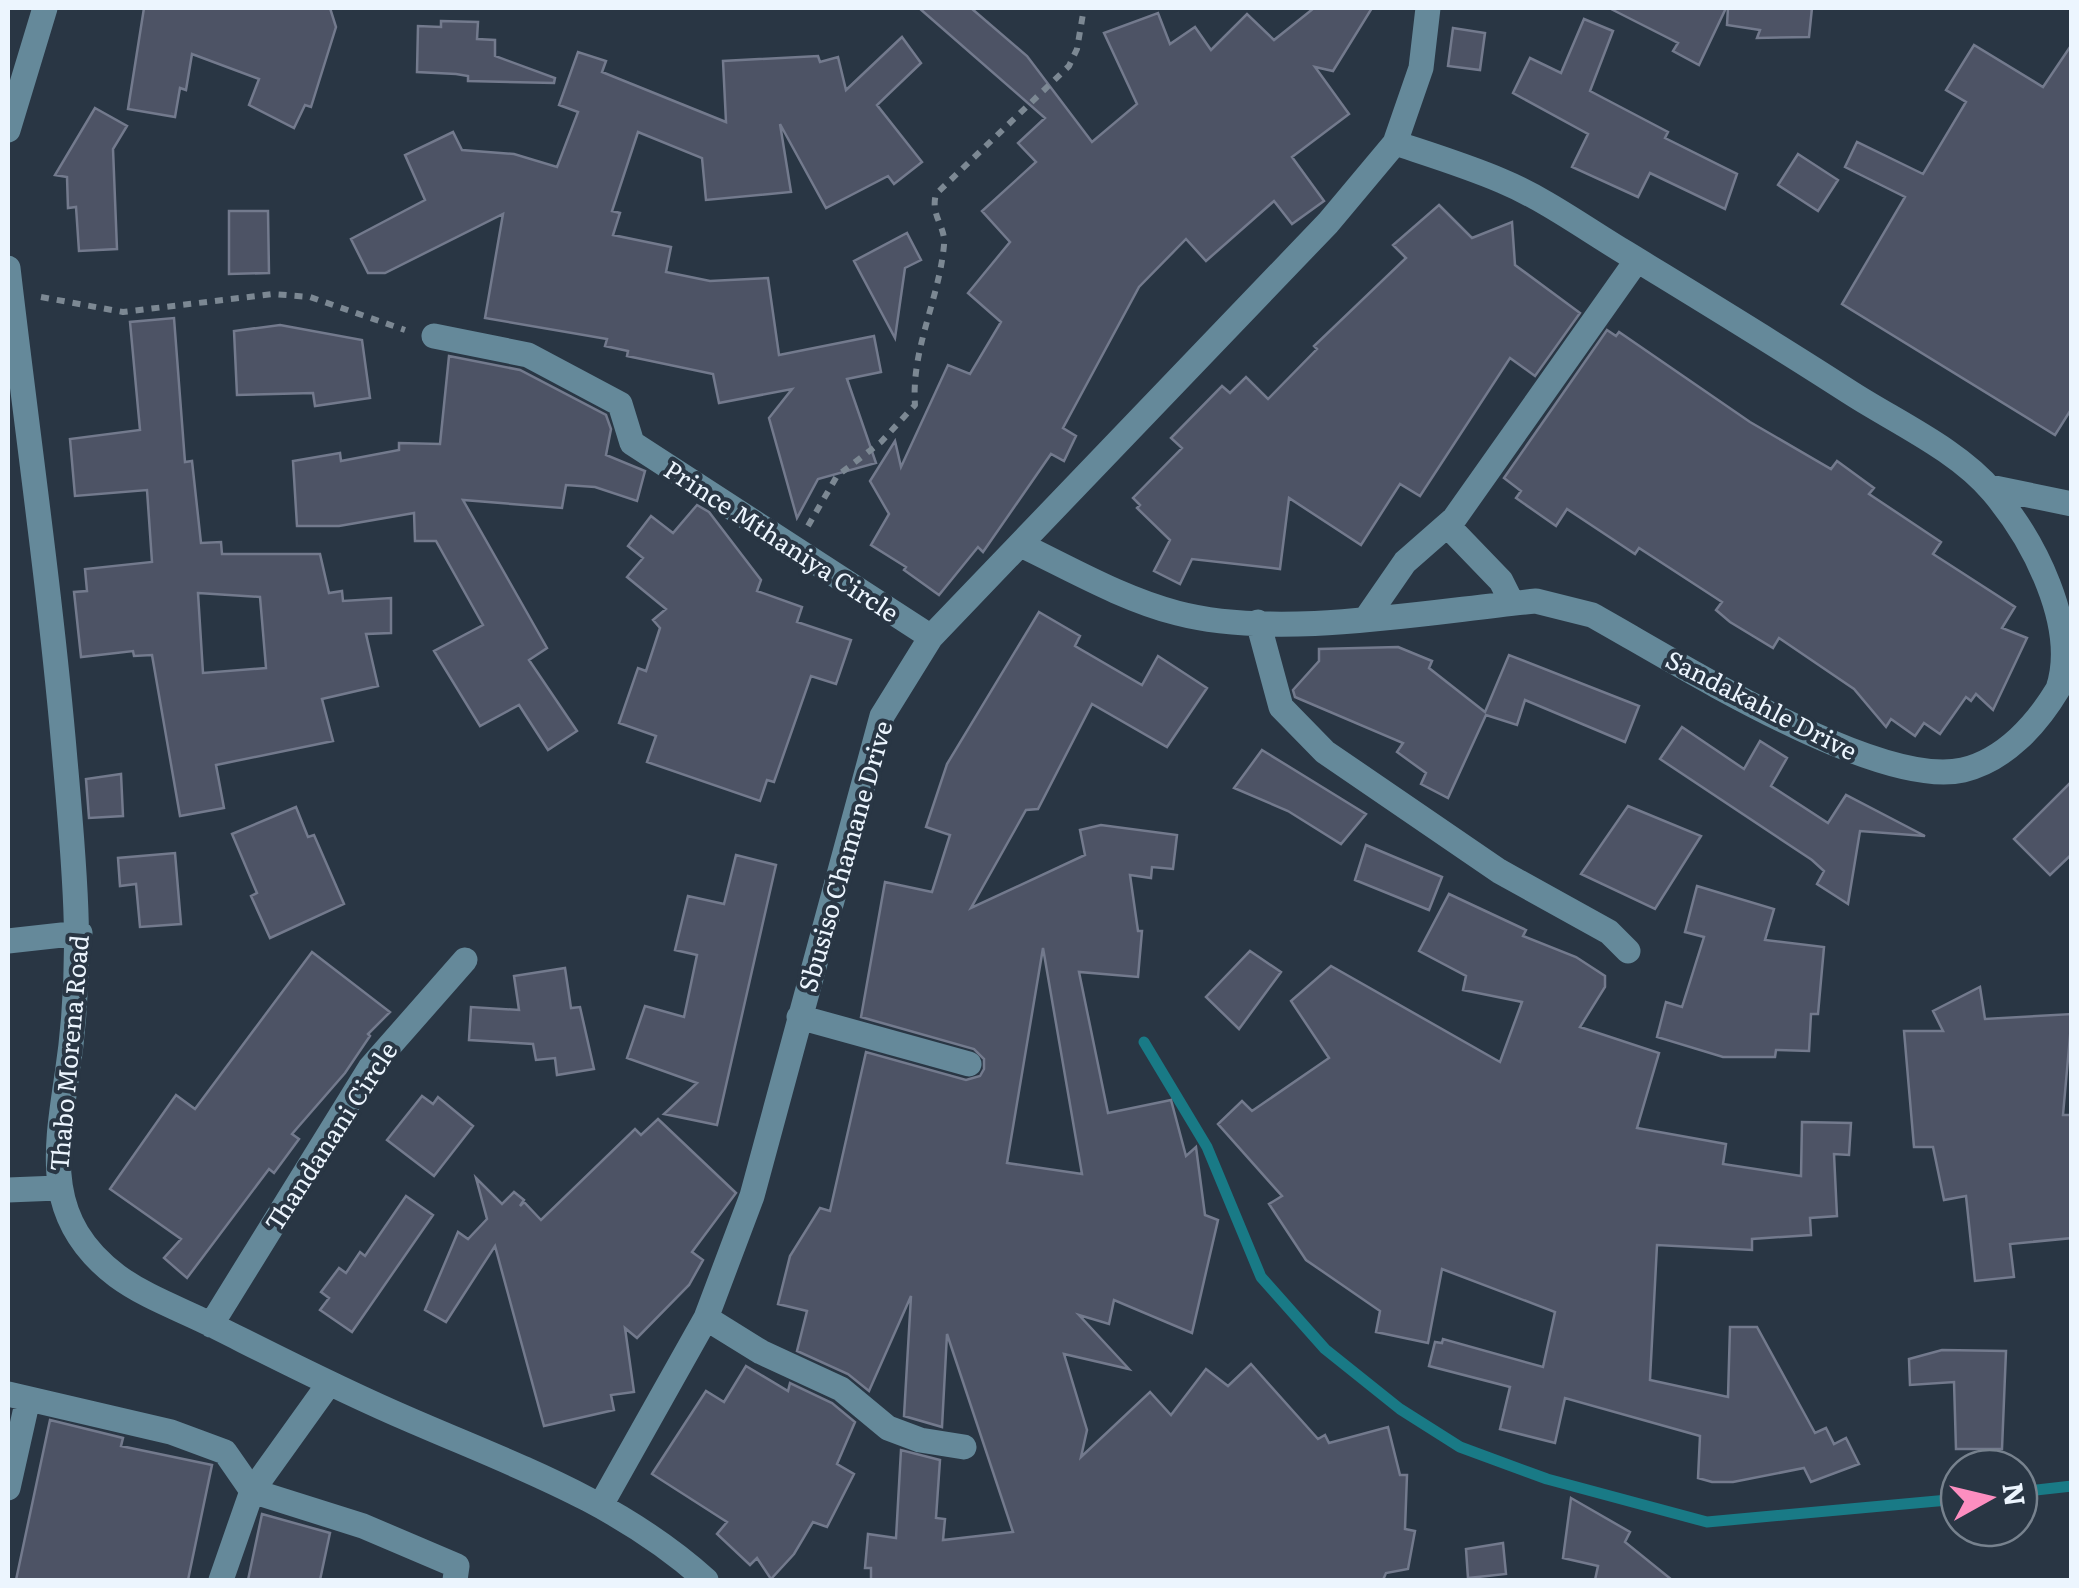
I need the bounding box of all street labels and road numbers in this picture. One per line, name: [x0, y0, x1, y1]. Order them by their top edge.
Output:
street label: Prince Mthaniya Circle: [657, 450, 907, 630]
street label: Sandakahle Drive: [1660, 640, 1864, 768]
street label: Sbusiso Chamane Drive: [788, 716, 900, 996]
street label: Thabo Morena Road: [39, 933, 97, 1173]
street label: Thandanani Circle: [255, 1034, 405, 1238]

